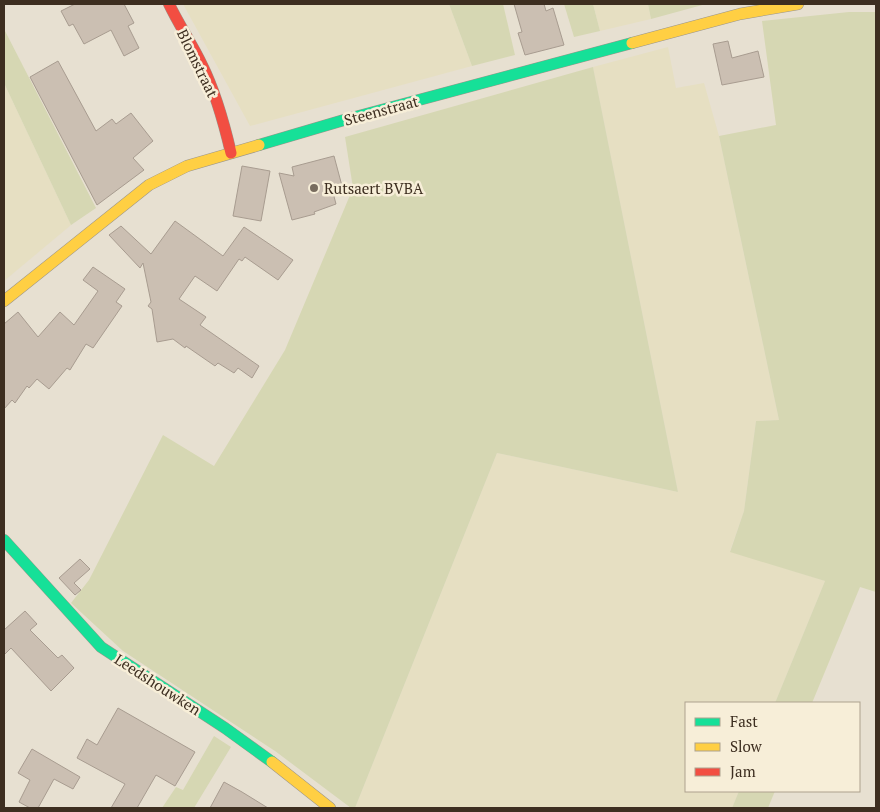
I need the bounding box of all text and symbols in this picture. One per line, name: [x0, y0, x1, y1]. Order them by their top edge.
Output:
street label: Blomstraat: [173, 26, 223, 101]
street label: Steenstraat: [342, 90, 421, 130]
place label: Rutsaert BVBA: [324, 178, 424, 198]
marker: Rutsaert BVBA: [308, 182, 320, 194]
street label: Leedshouwken: [111, 649, 205, 719]
legend: [685, 702, 860, 792]
text: Fast: [730, 711, 758, 731]
text: Slow: [730, 736, 763, 756]
text: Jam: [730, 761, 756, 781]

